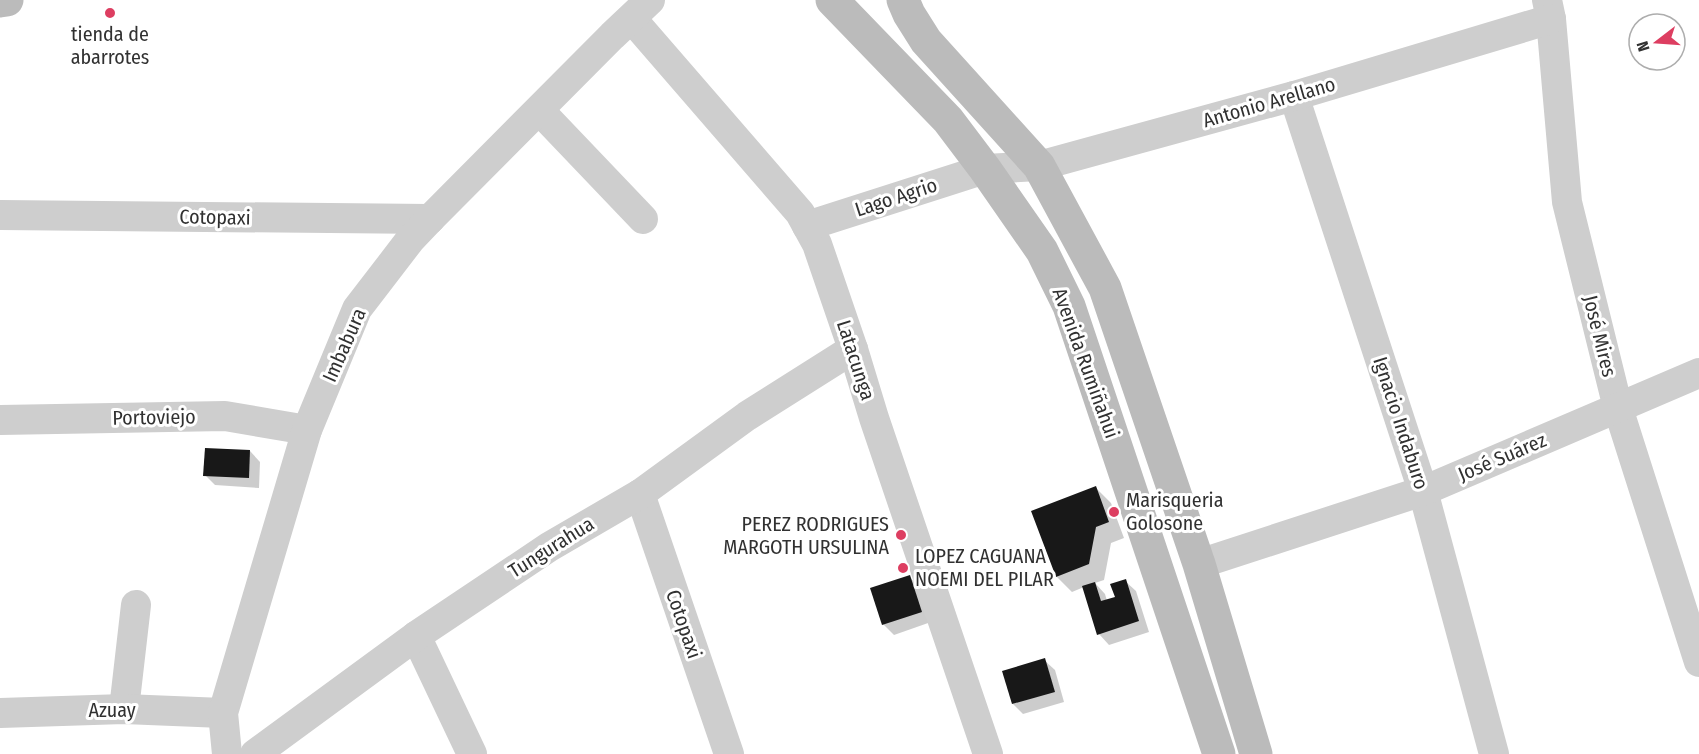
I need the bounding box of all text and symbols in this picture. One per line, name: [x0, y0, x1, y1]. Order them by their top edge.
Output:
marker: tienda de abarrotes: [103, 6, 117, 20]
north arrow: [1627, 12, 1687, 72]
place label: tienda de abarrotes: [71, 22, 149, 69]
text: N: [1633, 39, 1654, 54]
street label: Antonio Arellano: [1200, 72, 1338, 132]
street label: Lago Agrio: [852, 172, 940, 222]
street label: Cotopaxi: [179, 204, 251, 230]
street label: Avenida Rumiñahui: [1048, 285, 1124, 441]
street label: José Mires: [1578, 293, 1622, 379]
street label: Imbabura: [317, 304, 371, 386]
street label: Latacunga: [832, 317, 880, 403]
street label: Ignacio Indaburo: [1368, 354, 1434, 492]
street label: Portoviejo: [112, 404, 196, 430]
street label: José Suárez: [1454, 428, 1550, 486]
place label: Marisqueria Golosone: [1126, 488, 1223, 535]
marker: Marisqueria Golosone: [1107, 505, 1121, 519]
street label: Tungurahua: [504, 511, 598, 583]
place label: PEREZ RODRIGUES MARGOTH URSULINA: [723, 512, 889, 559]
marker: PEREZ RODRIGUES MARGOTH URSULINA: [894, 528, 908, 542]
place label: LOPEZ CAGUANA NOEMI DEL PILAR: [915, 544, 1054, 591]
marker: LOPEZ CAGUANA NOEMI DEL PILAR: [896, 561, 910, 575]
street label: Cotopaxi: [661, 586, 707, 662]
street label: Azuay: [88, 698, 136, 722]

